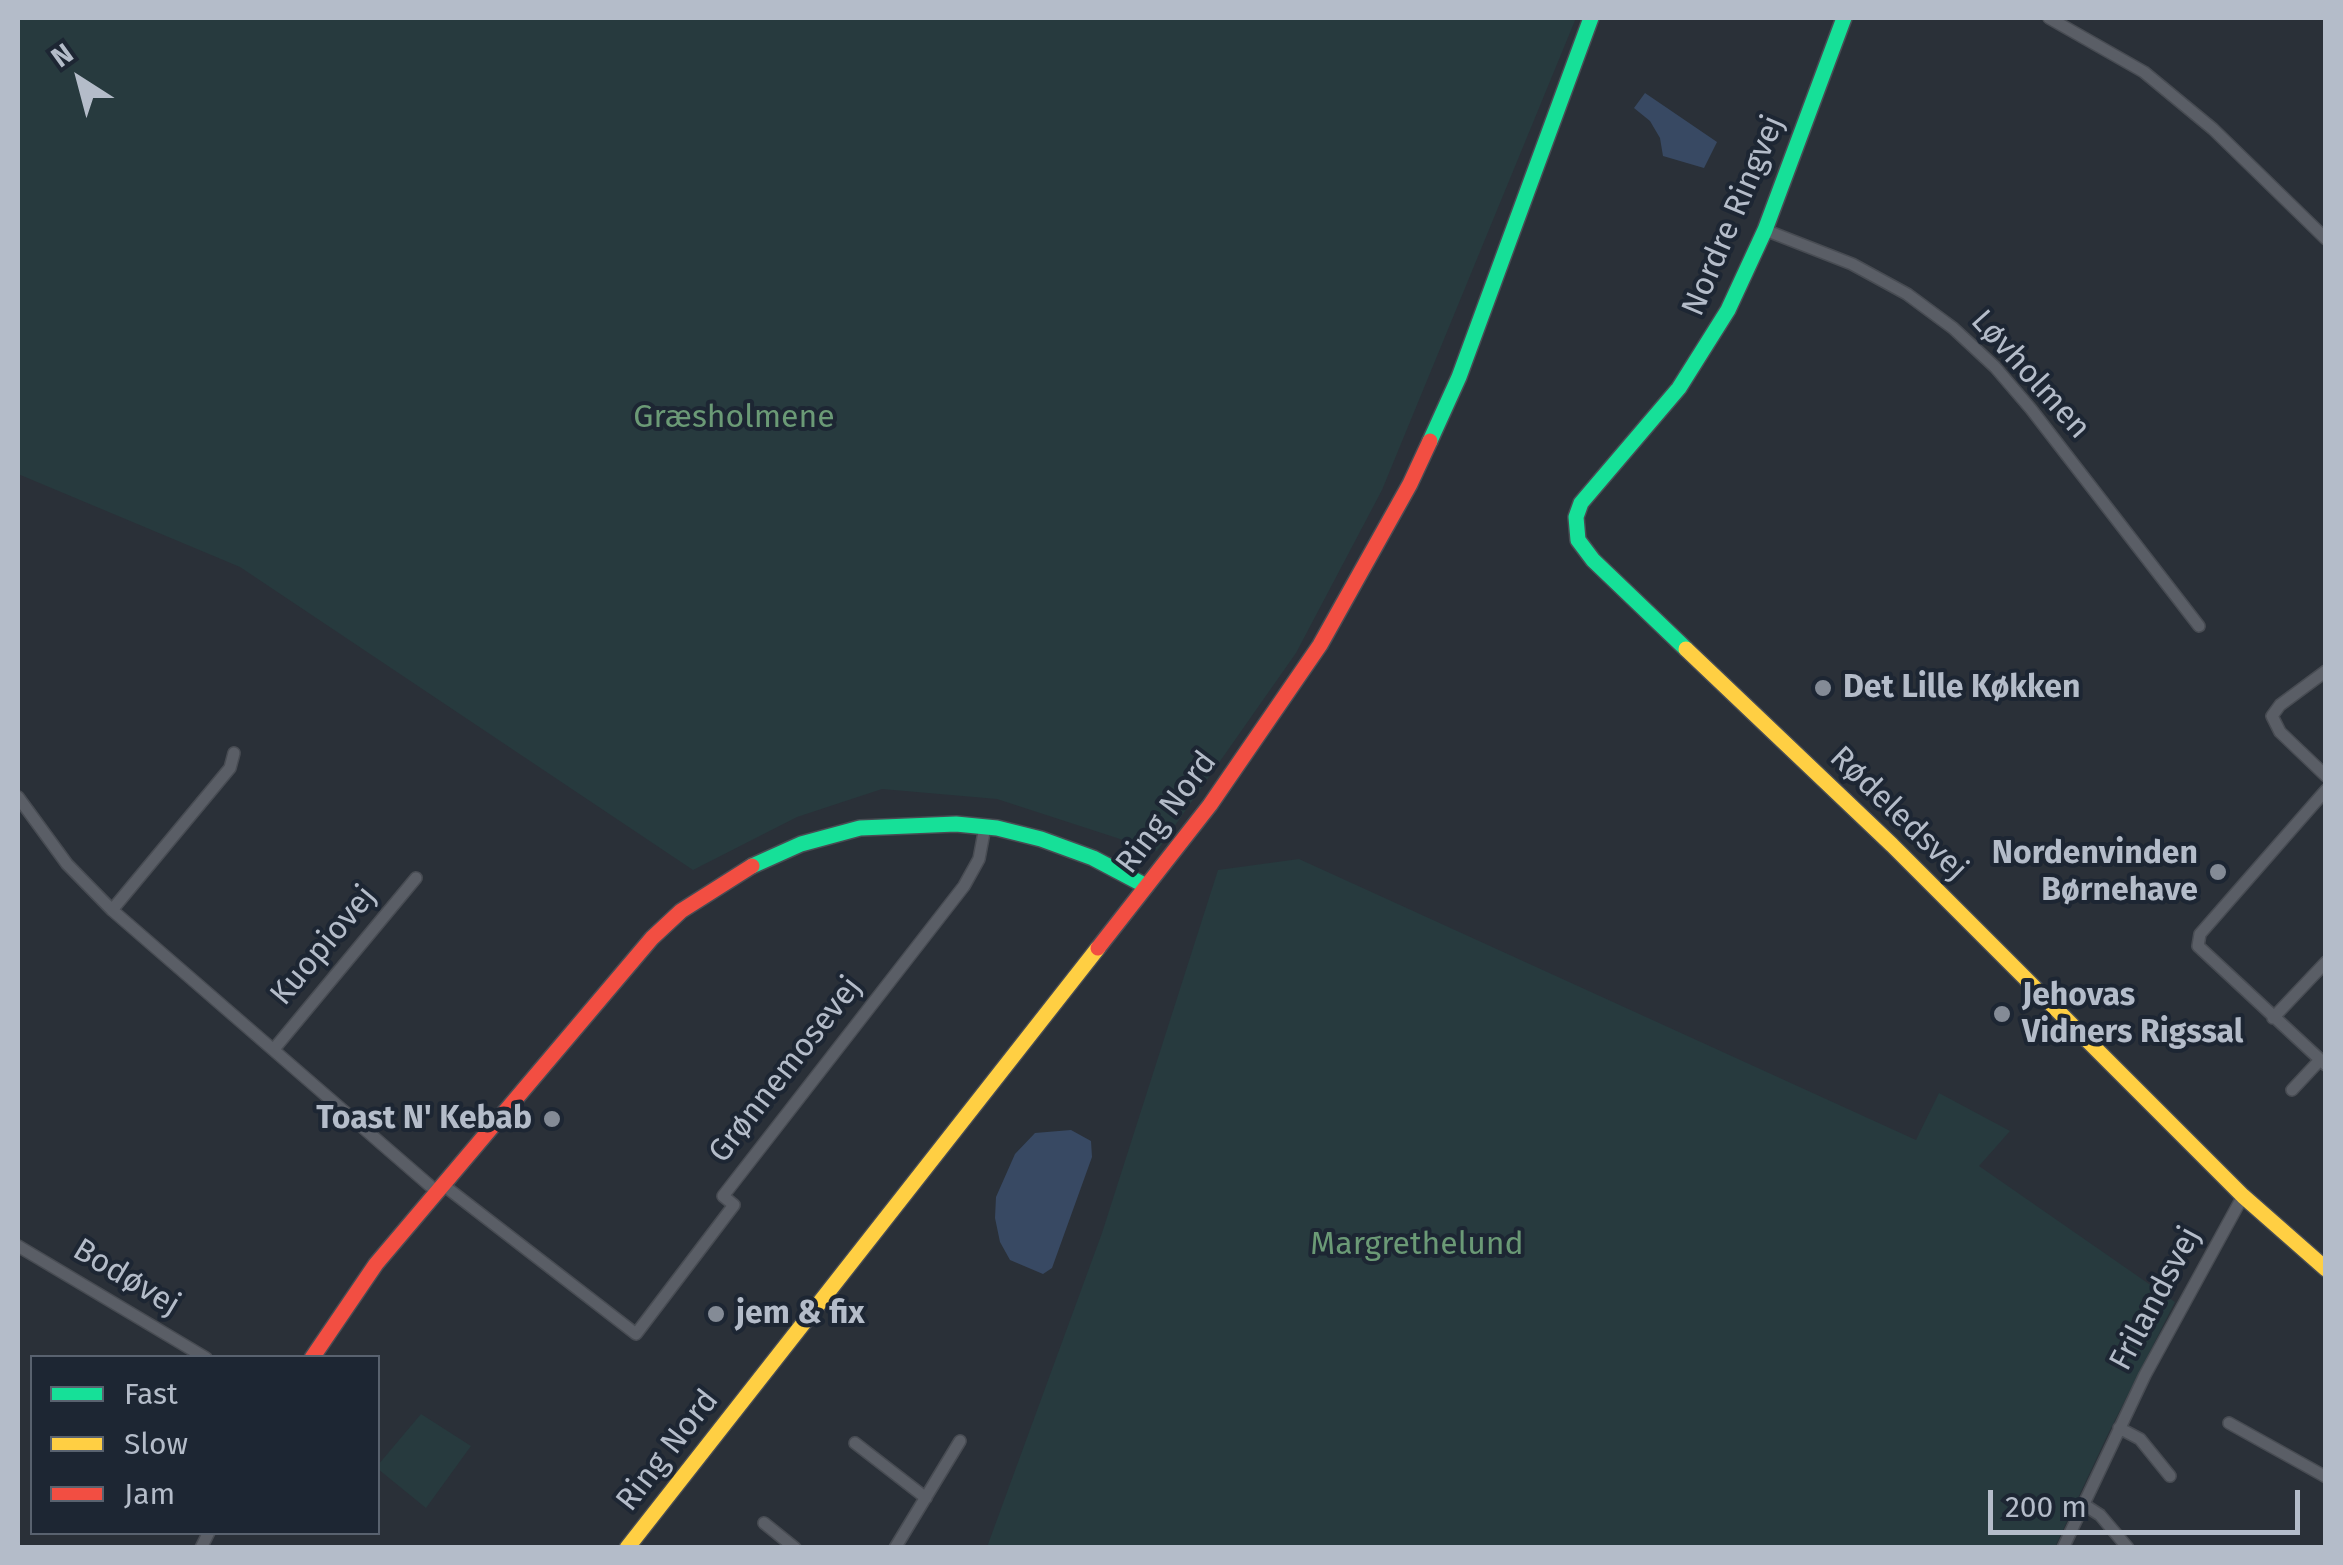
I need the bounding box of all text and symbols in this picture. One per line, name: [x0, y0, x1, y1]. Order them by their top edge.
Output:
north arrow: [30, 30, 130, 130]
text: N: [45, 37, 79, 74]
street label: Nordre Ringvej: [1674, 110, 1794, 322]
street label: Løvholmen: [1962, 303, 2098, 447]
park label: Græsholmene: [633, 399, 835, 437]
place label: Det Lille Køkken: [1843, 669, 2080, 707]
marker: Det Lille Køkken: [1812, 677, 1834, 699]
street label: Rødeledsvej: [1821, 739, 1975, 889]
street label: Ring Nord: [1109, 744, 1225, 882]
place label: Nordenvinden Børnehave: [1992, 835, 2198, 910]
marker: Nordenvinden Børnehave: [2207, 861, 2229, 883]
street label: Kuopiovej: [263, 878, 385, 1014]
street label: Grønnemosevej: [701, 969, 871, 1171]
place label: Jehovas Vidners Rigssal: [2022, 977, 2243, 1052]
marker: Jehovas Vidners Rigssal: [1991, 1003, 2013, 1025]
place label: Toast N' Kebab: [316, 1100, 532, 1138]
marker: Toast N' Kebab: [541, 1108, 563, 1130]
street label: Frilandsvej: [2102, 1221, 2210, 1377]
park label: Margrethelund: [1310, 1226, 1524, 1264]
street label: Bodøvej: [66, 1231, 186, 1325]
place label: jem & fix: [736, 1295, 865, 1333]
marker: jem & fix: [705, 1303, 727, 1325]
legend: [30, 1355, 380, 1535]
text: Fast: [124, 1376, 178, 1412]
street label: Ring Nord: [609, 1383, 727, 1519]
text: Slow: [124, 1426, 188, 1462]
scale bar: [1993, 1470, 2306, 1532]
text: Jam: [124, 1476, 175, 1512]
text: 200 m: [2005, 1489, 2087, 1525]

